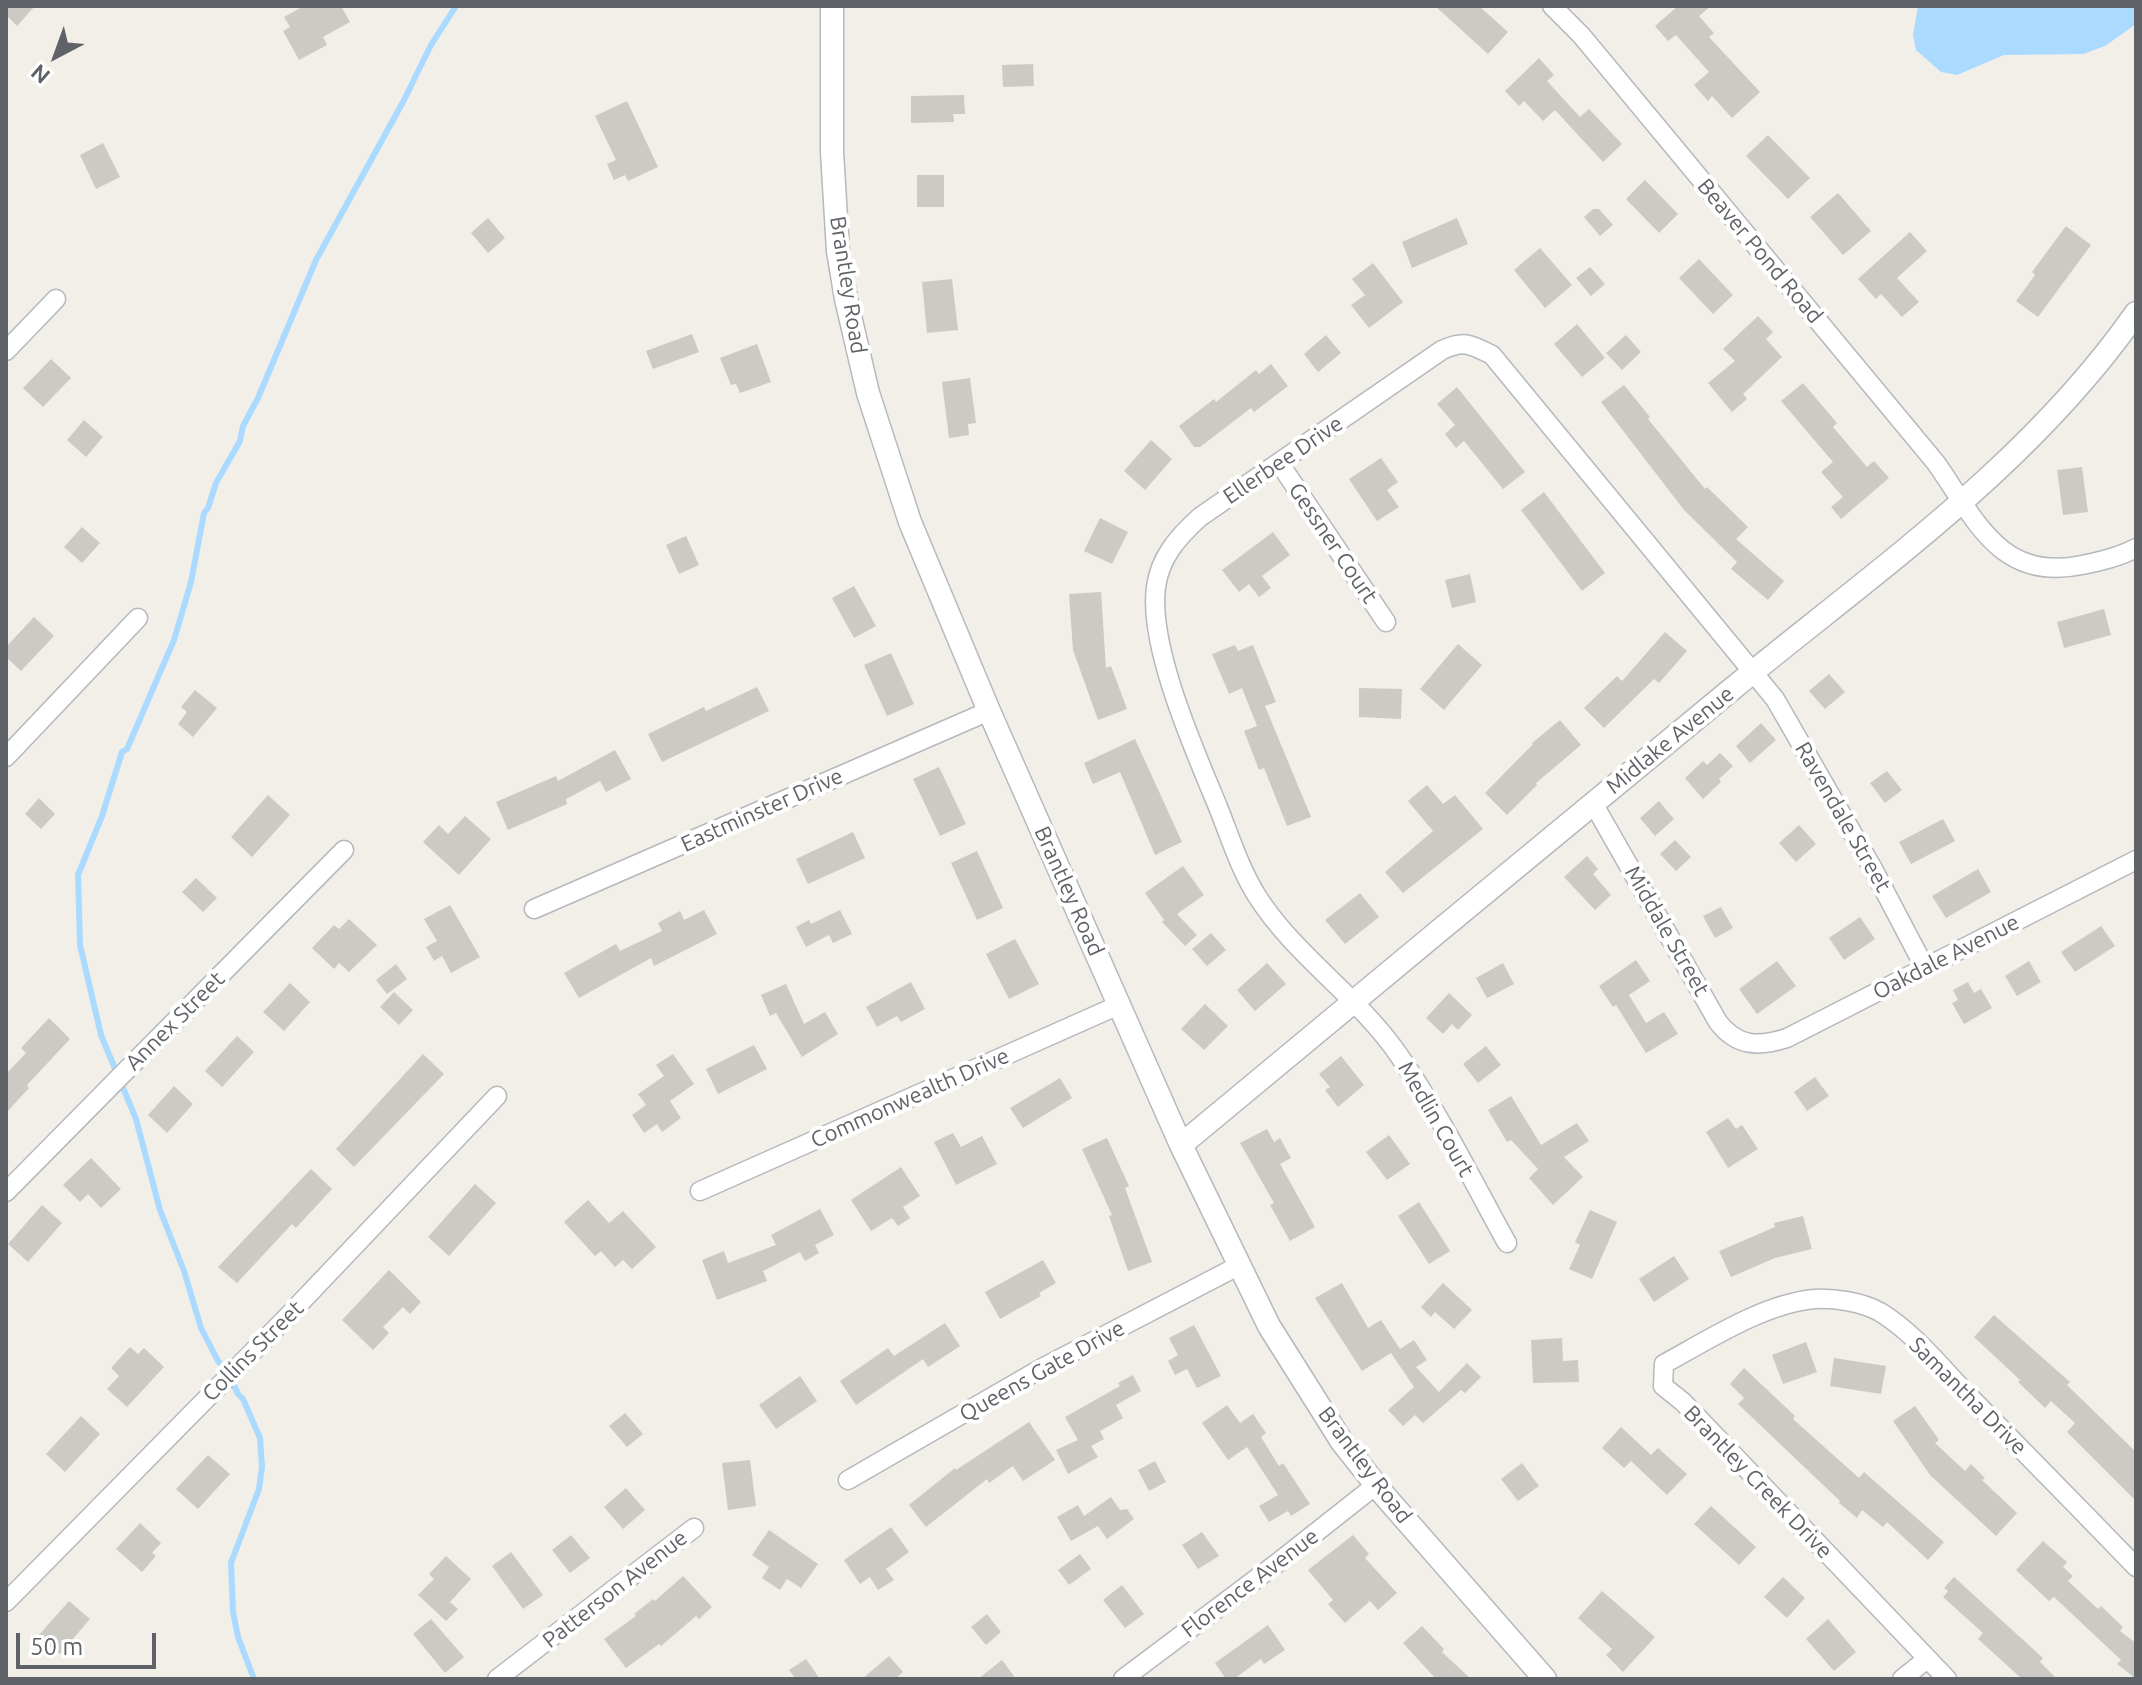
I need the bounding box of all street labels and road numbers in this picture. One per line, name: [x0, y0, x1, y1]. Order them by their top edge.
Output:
street label: Beaver Pond Road: [1692, 173, 1828, 329]
street label: Brantley Road: [824, 214, 872, 356]
street label: Ellerbee Drive: [1218, 410, 1348, 510]
street label: Gessner Court: [1283, 478, 1383, 608]
street label: Midlake Avenue: [1601, 681, 1739, 799]
street label: Ravendale Street: [1789, 737, 1897, 897]
street label: Eastminster Drive: [677, 762, 847, 858]
street label: Brantley Road: [1029, 822, 1109, 960]
street label: Middale Street: [1619, 861, 1715, 1001]
street label: Oakdale Avenue: [1869, 909, 2023, 1005]
street label: Annex Street: [120, 966, 230, 1076]
street label: Commonwealth Drive: [807, 1042, 1013, 1154]
street label: Medlin Court: [1392, 1057, 1480, 1181]
street label: Collins Street: [197, 1295, 309, 1407]
street label: Queens Gate Drive: [955, 1315, 1129, 1427]
street label: Samantha Drive: [1904, 1332, 2032, 1460]
street label: Brantley Creek Drive: [1678, 1400, 1838, 1564]
street label: Brantley Road: [1313, 1402, 1417, 1528]
street label: Florence Avenue: [1176, 1523, 1324, 1643]
street label: Patterson Avenue: [537, 1524, 693, 1654]

